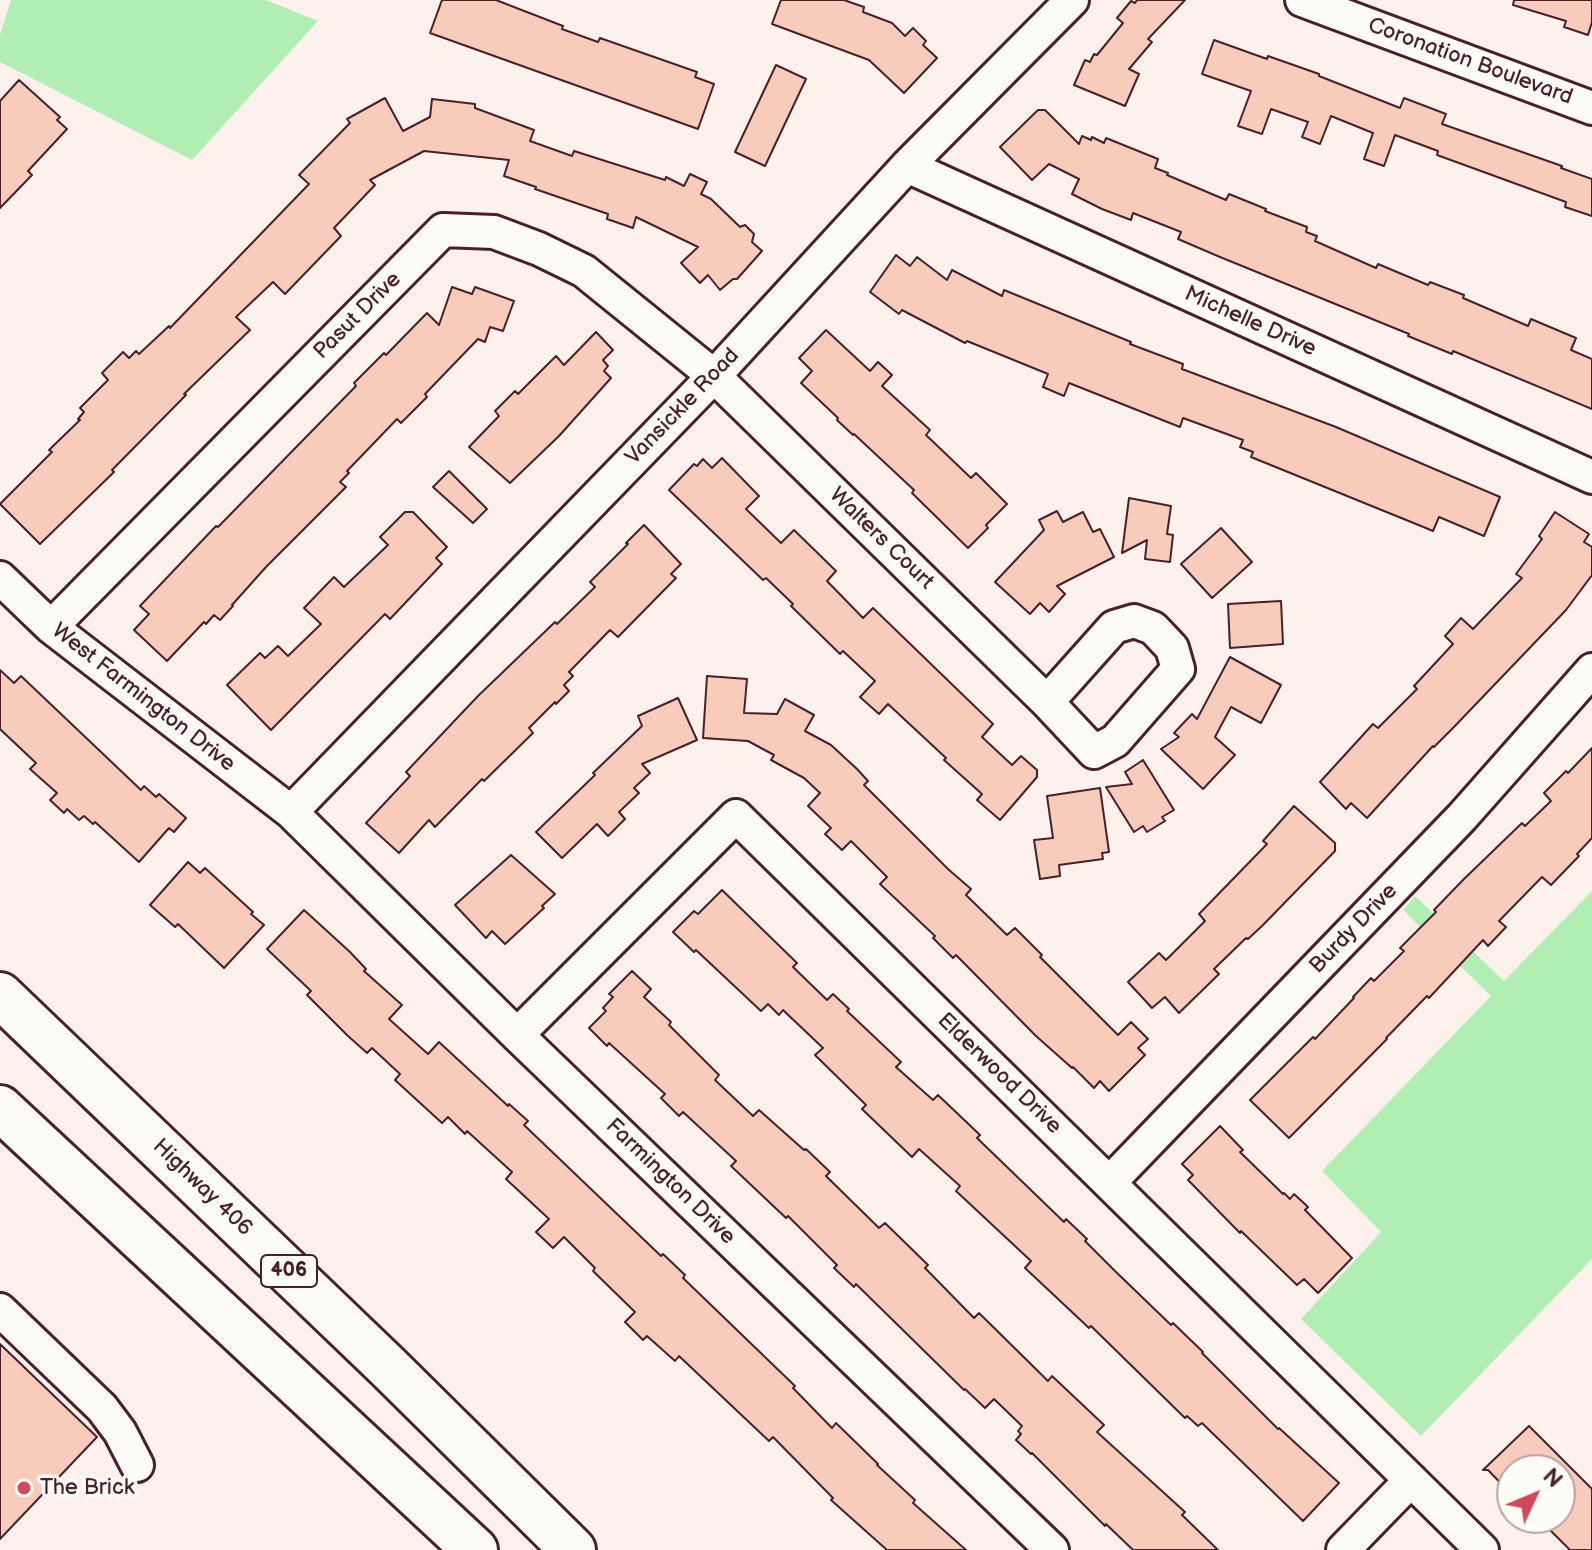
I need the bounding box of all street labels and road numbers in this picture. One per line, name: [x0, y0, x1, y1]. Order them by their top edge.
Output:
street label: Coronation Boulevard: [1364, 13, 1576, 111]
street label: Pasut Drive: [309, 267, 407, 365]
street label: Michelle Drive: [1180, 281, 1320, 363]
street label: Vansickle Road: [621, 343, 745, 471]
street label: Walters Court: [823, 483, 939, 595]
street label: West Farmington Drive: [46, 618, 240, 778]
street label: Burdy Drive: [1305, 878, 1403, 980]
street label: Elderwood Drive: [931, 1008, 1067, 1140]
street label: Farmington Drive: [600, 1113, 740, 1251]
street label: Highway 406: [147, 1134, 257, 1242]
road number: 406: [261, 1255, 317, 1287]

